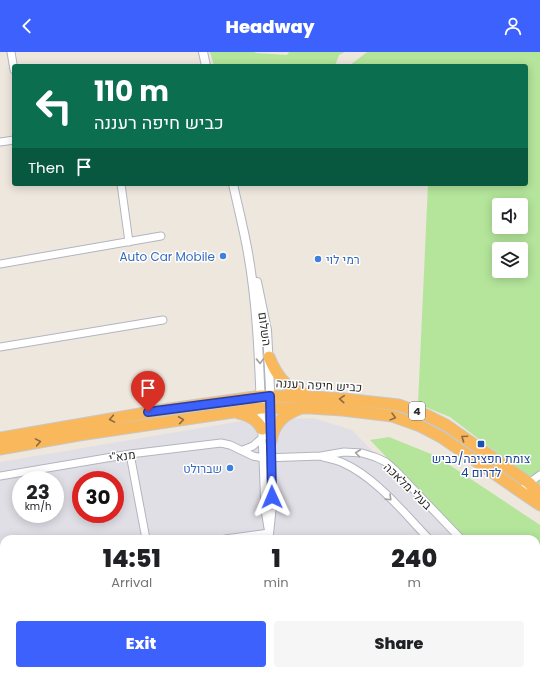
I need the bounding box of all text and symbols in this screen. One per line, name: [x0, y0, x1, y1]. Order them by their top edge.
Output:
text: Headway: [226, 14, 314, 39]
icon: back: [16, 15, 38, 37]
icon: person: [502, 15, 524, 37]
text: 110 m: [94, 72, 169, 111]
icon: left: [28, 80, 80, 132]
text: כביש חיפה רעננה: [94, 110, 224, 135]
icon: arrive: [73, 156, 95, 178]
text: Then: [28, 157, 65, 178]
map controls: [492, 198, 528, 278]
button: sound: [492, 198, 528, 234]
button: layers: [492, 242, 528, 278]
place label: Auto Car Mobile: [119, 248, 215, 265]
marker: Auto Car Mobile: [218, 251, 228, 261]
place label: רמי לוי: [326, 251, 360, 268]
marker: רמי לוי: [313, 254, 323, 264]
street label: השלום: [254, 311, 276, 347]
one-way arrow: [255, 358, 264, 364]
pin: [131, 371, 165, 412]
street label: כביש חיפה רעננה: [275, 374, 363, 396]
icon: arrive: [137, 377, 159, 399]
one-way arrow: [339, 394, 345, 403]
road number: 4: [409, 402, 425, 420]
one-way arrow: [389, 412, 396, 421]
one-way arrow: [108, 414, 115, 423]
one-way arrow: [178, 416, 184, 425]
one-way arrow: [461, 435, 468, 443]
one-way arrow: [35, 438, 41, 447]
marker: צומת חפציבה/כביש 4 לדרום: [476, 439, 486, 449]
street label: מנא"י: [107, 446, 137, 466]
one-way arrow: [355, 449, 361, 458]
place label: צומת חפציבה/כביש 4 לדרום: [432, 450, 531, 481]
street label: בעלי מלאכה: [380, 459, 436, 514]
place label: שברולט: [183, 460, 222, 477]
marker: שברולט: [225, 463, 235, 473]
speed limit sign: 30: [72, 471, 124, 523]
position arrow: [251, 476, 293, 518]
text: 23: [26, 478, 50, 506]
one-way arrow: [384, 493, 392, 501]
text: km/h: [25, 499, 51, 514]
text: 14:51: [103, 542, 161, 575]
text: 1: [271, 542, 281, 575]
text: 240: [391, 542, 437, 575]
text: Arrival: [111, 573, 152, 592]
text: min: [264, 573, 289, 592]
text: m: [408, 573, 421, 592]
button: Exit: [16, 621, 266, 667]
button: Share: [274, 621, 524, 667]

